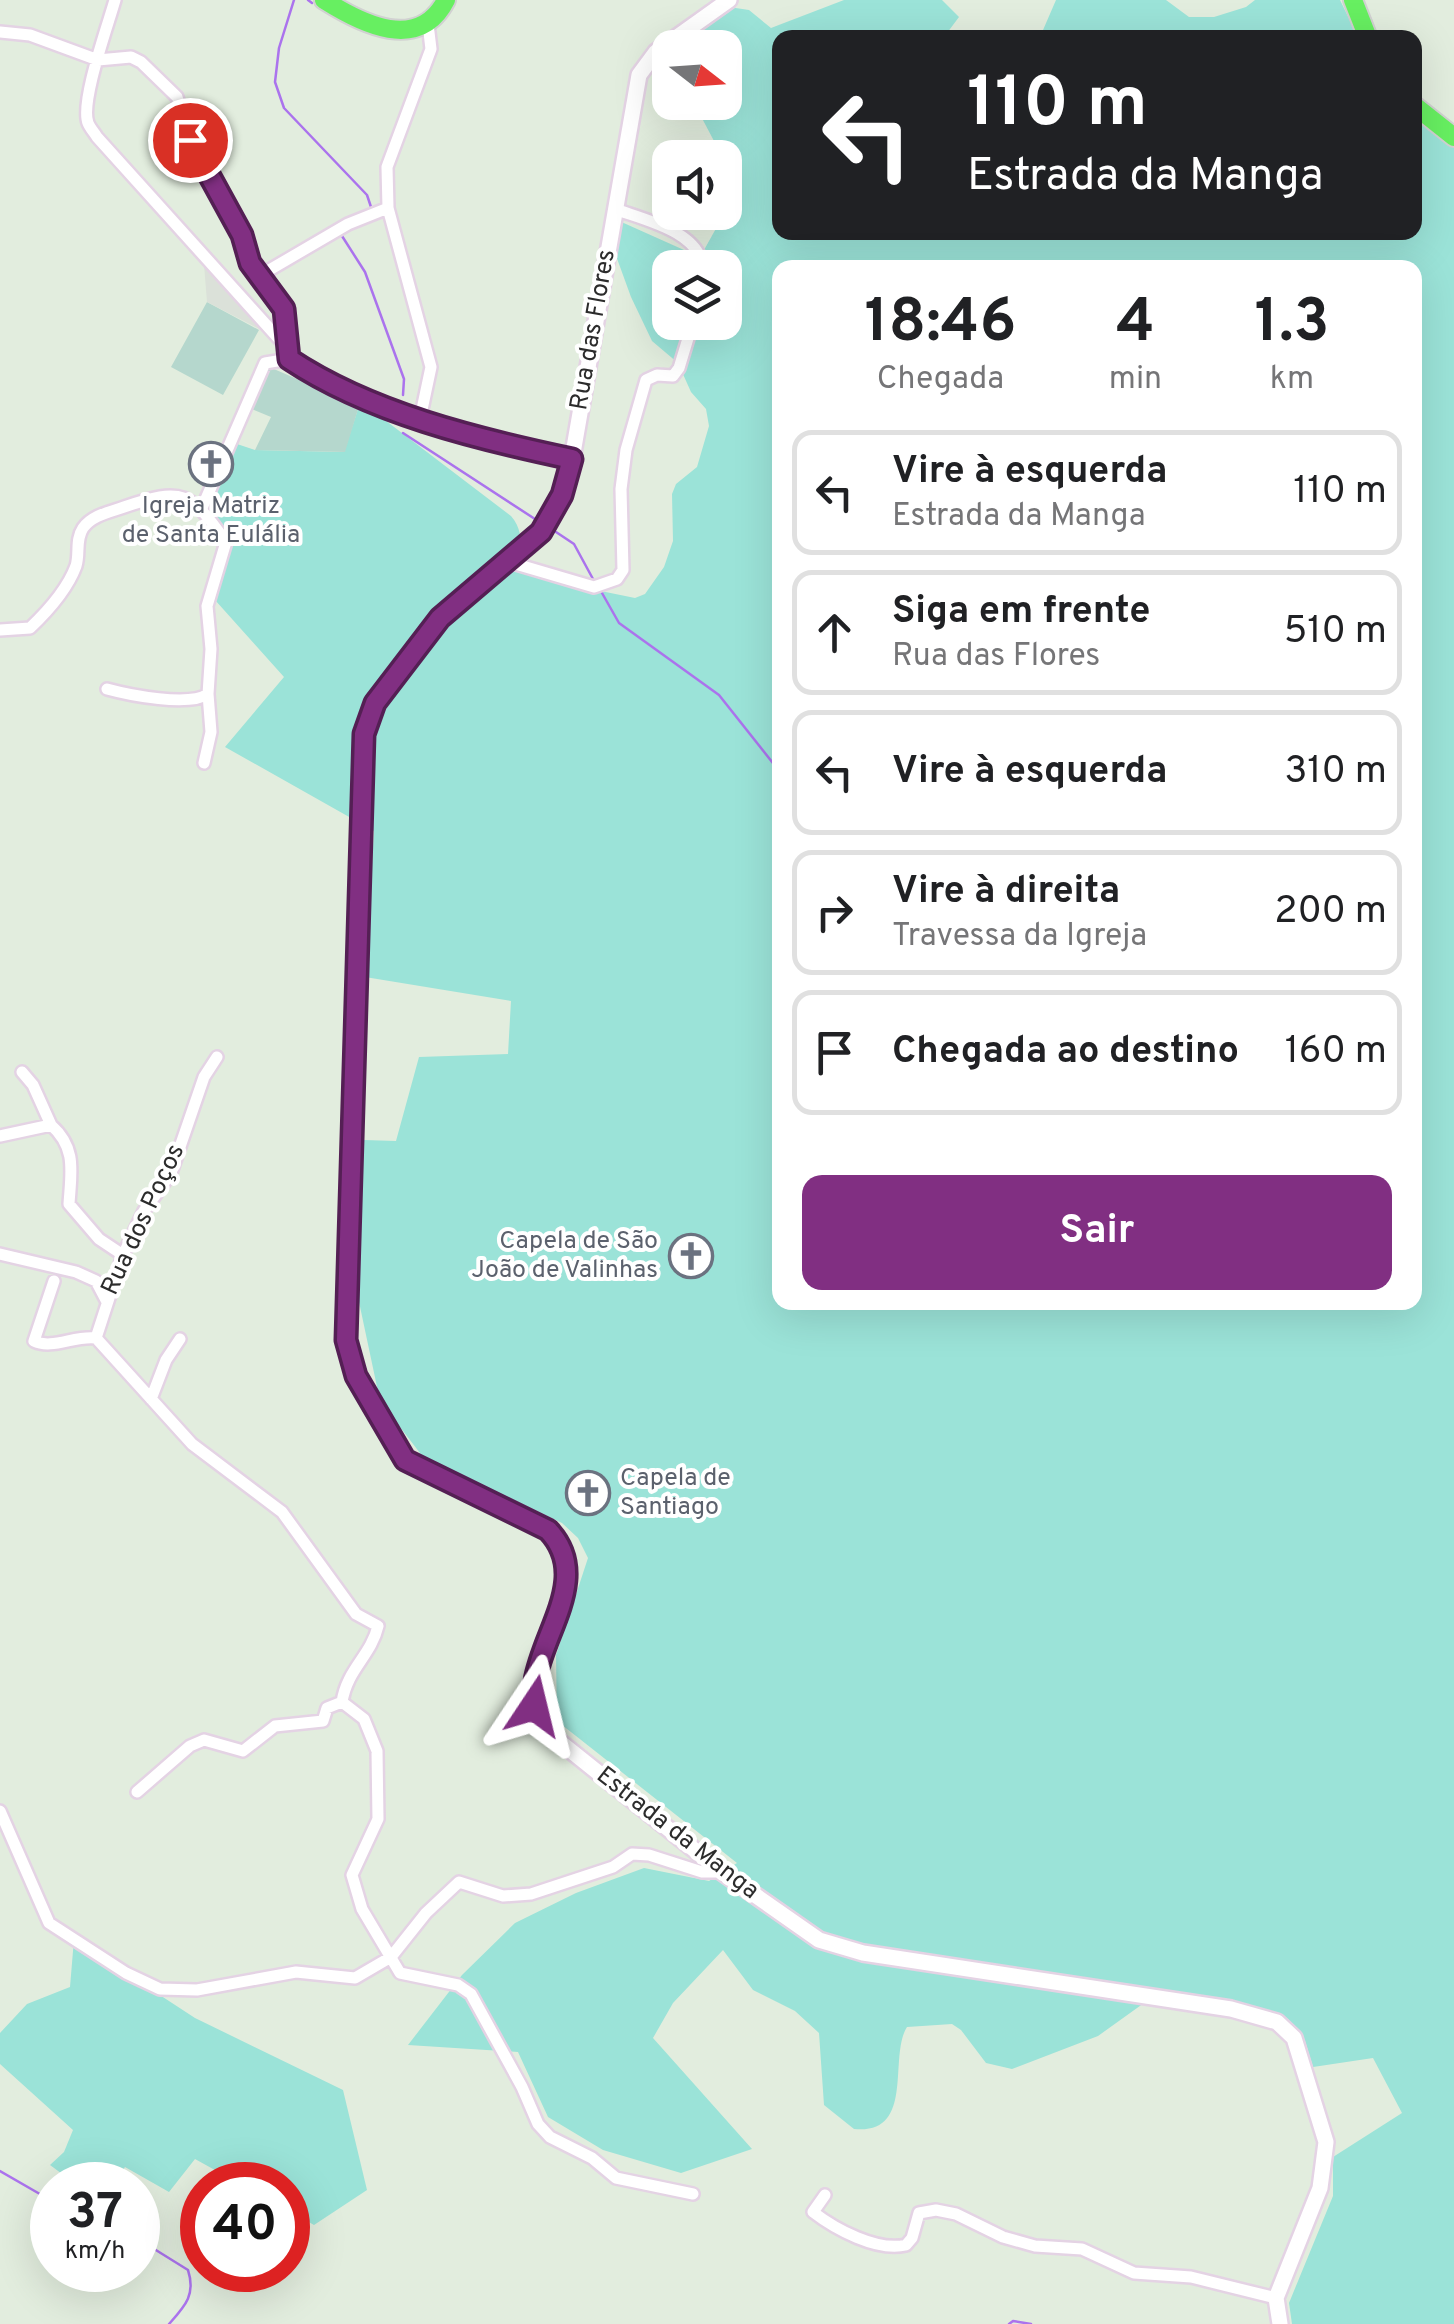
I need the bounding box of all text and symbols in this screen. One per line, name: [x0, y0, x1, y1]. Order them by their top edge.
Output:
north arrow: [652, 30, 742, 120]
map controls: [652, 30, 742, 340]
text: 110 m: [967, 62, 1148, 151]
icon: left: [802, 70, 932, 200]
pin: [148, 98, 233, 183]
icon: arrive: [163, 113, 218, 168]
button: sound: [652, 140, 742, 230]
text: Estrada da Manga: [967, 149, 1323, 206]
street label: Rua das Flores: [564, 247, 624, 413]
button: layers: [652, 250, 742, 340]
text: 18:46: [865, 287, 1016, 363]
text: 4: [1116, 287, 1155, 363]
text: 1.3: [1255, 287, 1329, 363]
text: Chegada: [877, 360, 1004, 400]
text: min: [1109, 360, 1162, 400]
text: km: [1270, 360, 1314, 400]
church icon: Igreja Matriz de Santa Eulália: [188, 441, 234, 487]
text: Vire à esquerda: [892, 448, 1167, 497]
icon: left: [807, 465, 862, 520]
text: 110 m: [1293, 468, 1387, 517]
place label: Igreja Matriz de Santa Eulália: [122, 491, 300, 552]
text: Estrada da Manga: [892, 497, 1145, 537]
text: Siga em frente: [892, 588, 1151, 637]
icon: ahead: [807, 605, 862, 660]
text: 510 m: [1284, 608, 1387, 657]
text: Rua das Flores: [892, 637, 1100, 677]
icon: left: [807, 745, 862, 800]
text: Vire à esquerda: [892, 748, 1167, 797]
text: 310 m: [1285, 748, 1387, 797]
text: Vire à direita: [892, 868, 1120, 917]
icon: right: [807, 885, 862, 940]
text: 200 m: [1274, 888, 1387, 937]
text: Travessa da Igreja: [892, 917, 1147, 957]
icon: arrive: [807, 1025, 862, 1080]
text: Chegada ao destino: [892, 1028, 1239, 1077]
text: 160 m: [1285, 1028, 1387, 1077]
street label: Rua dos Poços: [95, 1139, 193, 1301]
button: Sair: [802, 1175, 1392, 1290]
place label: Capela de São João de Valinhas: [471, 1226, 658, 1287]
church icon: Capela de São João de Valinhas: [668, 1233, 714, 1279]
place label: Capela de Santiago: [620, 1463, 731, 1524]
church icon: Capela de Santiago: [565, 1470, 611, 1516]
position arrow: [482, 1654, 586, 1758]
street label: Estrada da Manga: [589, 1760, 765, 1908]
speed limit sign: 40: [180, 2162, 310, 2292]
text: 37: [67, 2183, 123, 2246]
text: km/h: [65, 2236, 125, 2268]

